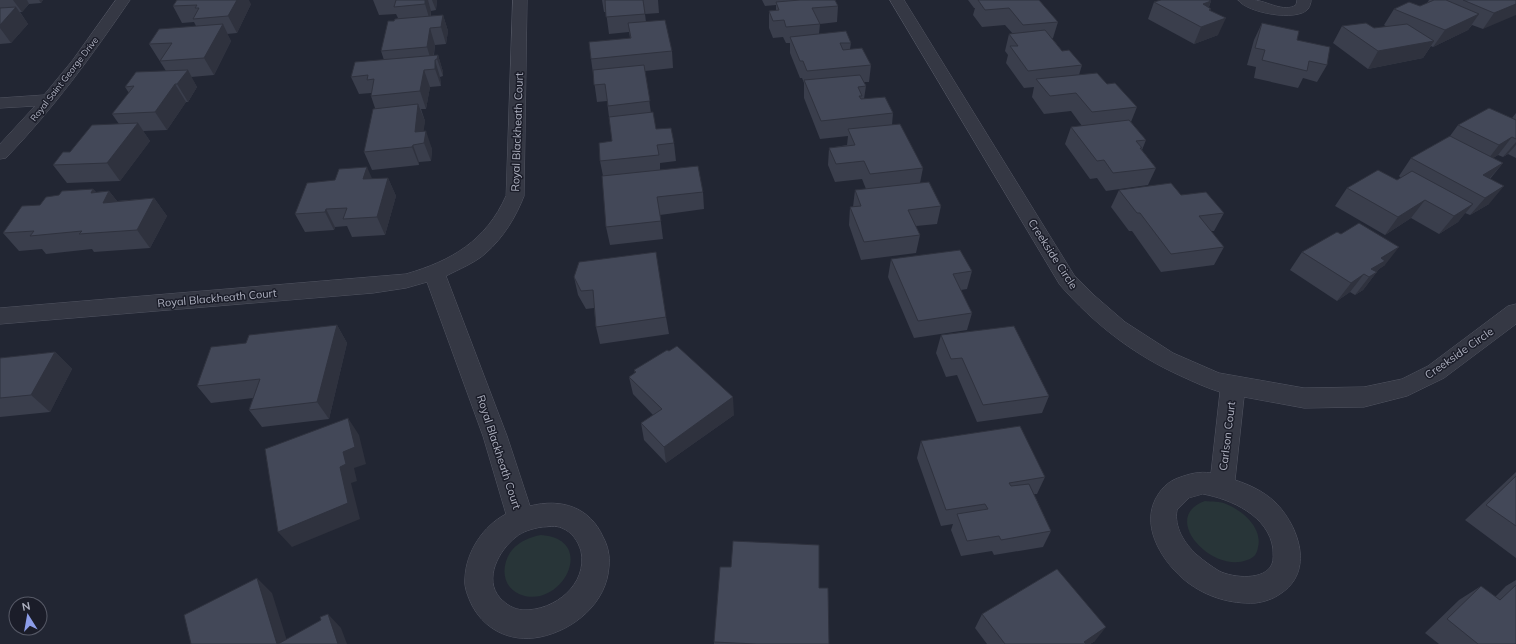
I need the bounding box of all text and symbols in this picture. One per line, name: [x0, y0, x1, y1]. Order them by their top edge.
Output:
street label: Royal Saint George Drive: [28, 35, 101, 124]
street label: Royal Blackheath Court: [508, 72, 526, 192]
street label: Creekside Circle: [1025, 216, 1081, 292]
street label: Royal Blackheath Court: [157, 286, 277, 310]
street label: Creekside Circle: [1422, 324, 1496, 382]
street label: Royal Blackheath Court: [474, 393, 524, 511]
street label: Carlson Court: [1216, 401, 1238, 471]
north arrow: [8, 596, 48, 636]
text: N: [21, 599, 32, 614]

